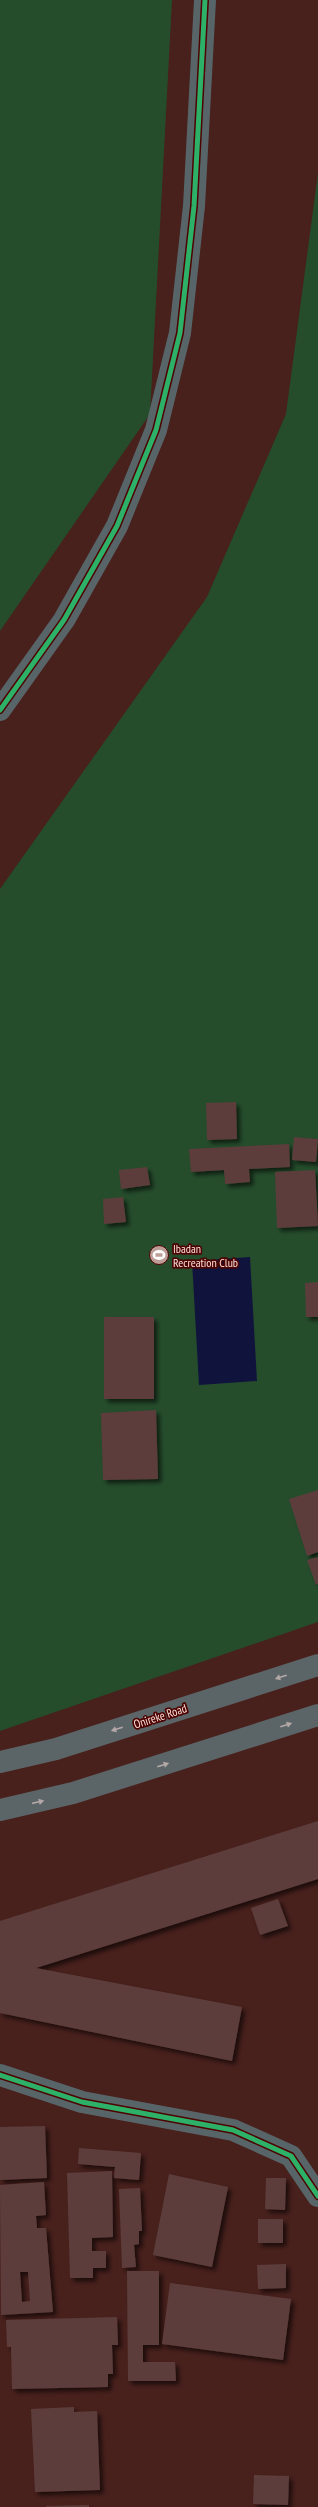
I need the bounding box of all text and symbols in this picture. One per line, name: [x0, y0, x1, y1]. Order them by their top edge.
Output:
place label: Ibadan Recreation Club: [173, 1241, 238, 1270]
sports icon: Ibadan Recreation Club: [148, 1244, 170, 1266]
one-way arrow: [275, 1674, 287, 1680]
street label: Onireke Road: [131, 1700, 189, 1732]
one-way arrow: [281, 1722, 293, 1728]
one-way arrow: [111, 1726, 123, 1732]
one-way arrow: [157, 1762, 169, 1768]
one-way arrow: [32, 1798, 44, 1804]

